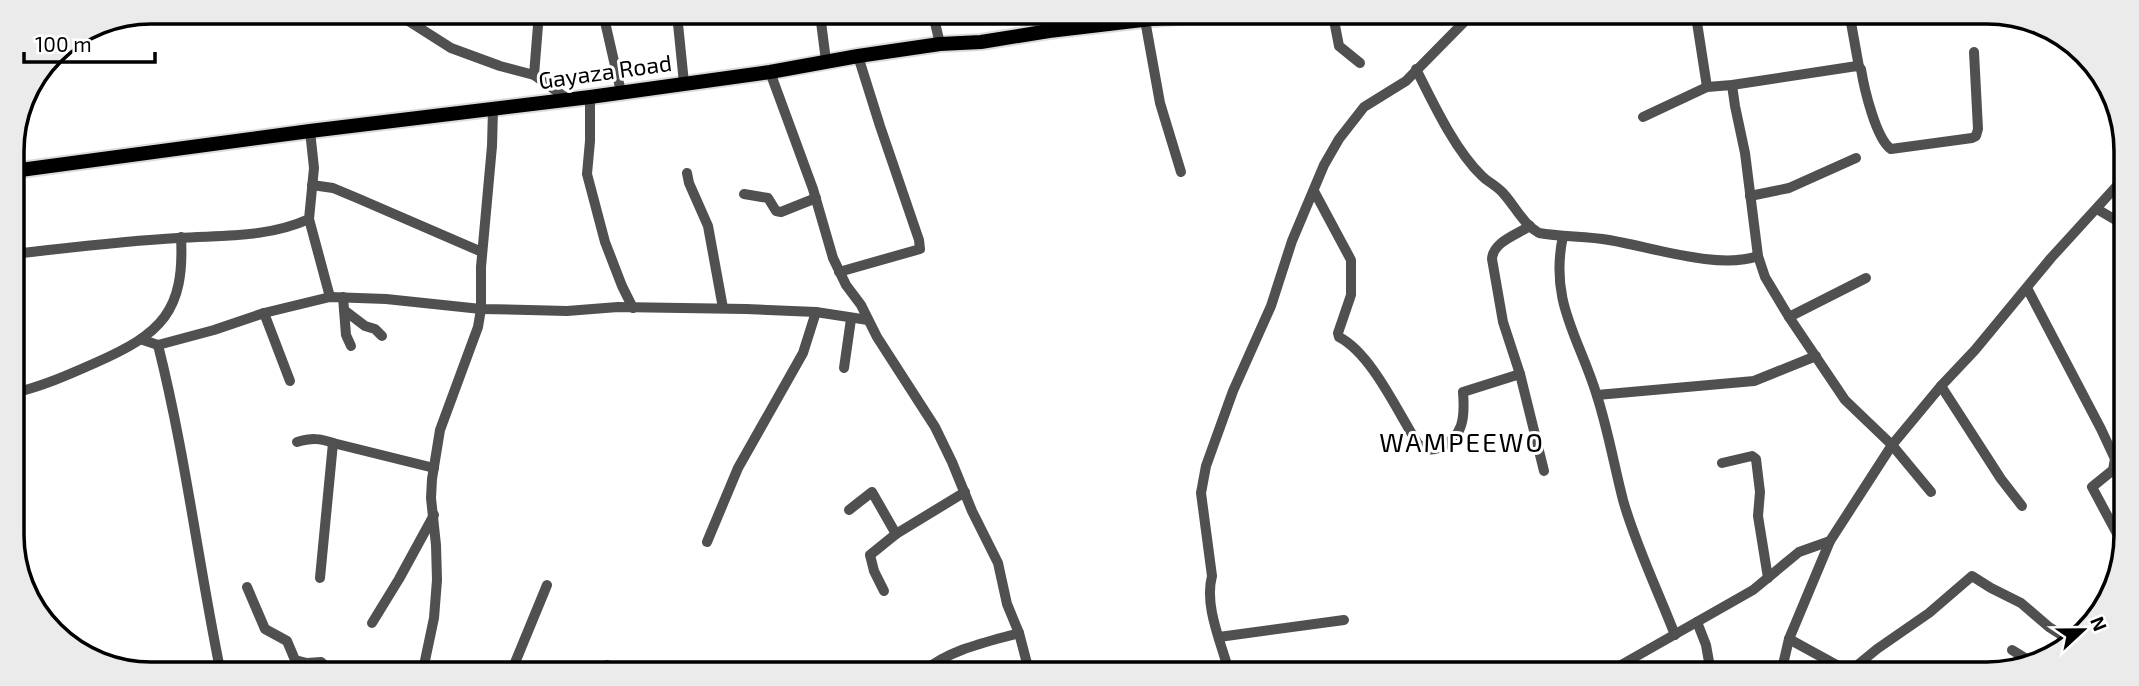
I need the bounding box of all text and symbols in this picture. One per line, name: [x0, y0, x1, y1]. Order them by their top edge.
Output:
scale bar: [24, 21, 156, 65]
text: 100 m: [35, 31, 92, 56]
street label: Gayaza Road: [537, 48, 673, 94]
district label: WAMPEEWO: [1379, 426, 1545, 457]
north arrow: [2048, 595, 2118, 665]
text: N: [2086, 613, 2112, 634]

